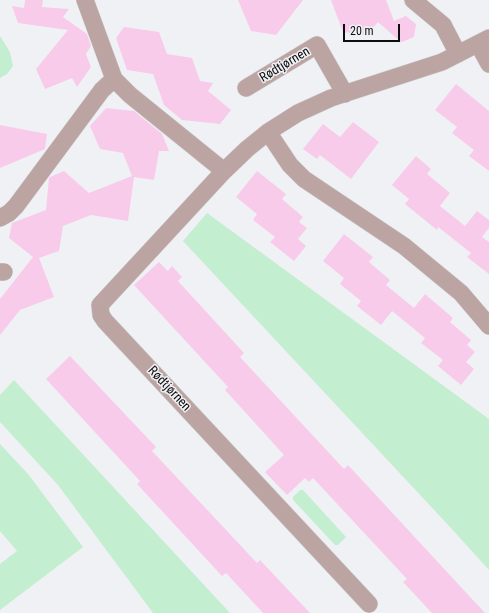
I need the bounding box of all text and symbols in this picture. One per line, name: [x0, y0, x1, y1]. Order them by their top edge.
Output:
scale bar: [345, 16, 402, 42]
text: 20 m: [350, 24, 374, 38]
street label: Rødtjørnen: [257, 44, 313, 86]
street label: Rødtjørnen: [144, 363, 194, 415]

